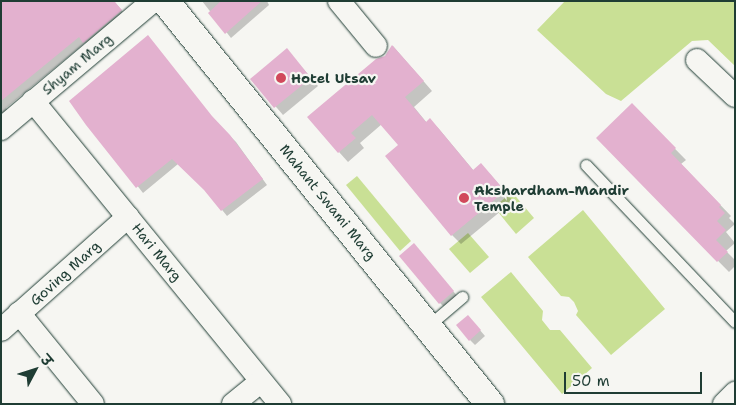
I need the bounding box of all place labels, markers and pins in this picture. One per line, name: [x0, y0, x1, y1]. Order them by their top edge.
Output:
place label: Hotel Utsav: [291, 70, 376, 86]
marker: Hotel Utsav: [275, 72, 287, 84]
place label: Akshardham-Mandir Temple: [474, 182, 629, 214]
marker: Akshardham-Mandir Temple: [458, 192, 470, 204]

